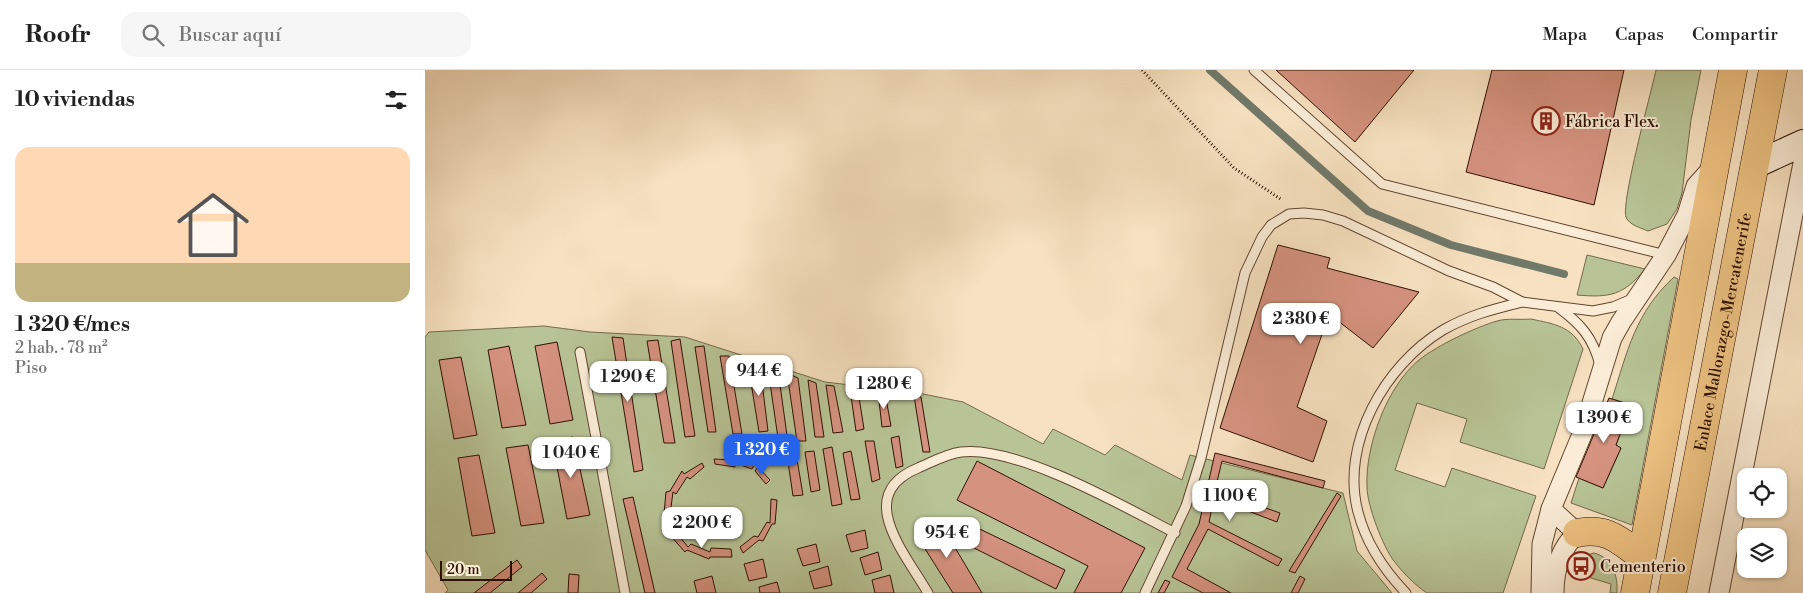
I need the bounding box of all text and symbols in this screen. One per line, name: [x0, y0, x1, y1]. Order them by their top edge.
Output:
search box: [121, 12, 471, 57]
text: Roofr: [25, 20, 91, 50]
icon: search: [139, 21, 167, 49]
text: Buscar aquí: [179, 23, 281, 47]
text: Mapa: [1543, 23, 1587, 46]
text: Capas: [1615, 23, 1664, 46]
text: Compartir: [1692, 23, 1778, 46]
icon: filters: [382, 86, 410, 114]
text: 10 viviendas: [15, 87, 135, 113]
building icon: Fábrica Flex.: [1531, 106, 1561, 136]
place label: Fábrica Flex.: [1565, 112, 1659, 132]
icon: home: [168, 180, 258, 270]
street label: Enlace Mallorazgo-Mercatenerife: [1691, 211, 1756, 453]
pin: 2 380 €: [1255, 302, 1347, 345]
text: 2 380 €: [1273, 309, 1330, 329]
text: 1 320 €/mes: [15, 312, 130, 338]
text: 2 hab. · 78 m²: [15, 338, 108, 358]
pin: 944 €: [724, 354, 794, 397]
text: Piso: [15, 358, 47, 378]
pin: 1 290 €: [582, 360, 674, 403]
text: 944 €: [737, 361, 781, 381]
text: 1 290 €: [601, 367, 655, 387]
pin: 1 280 €: [838, 368, 930, 410]
text: 1 280 €: [856, 374, 912, 394]
pin: 1 390 €: [1558, 402, 1650, 444]
text: 1 390 €: [1577, 408, 1631, 428]
pin: 1 320 €: [716, 434, 808, 476]
pin: 1 040 €: [525, 436, 617, 479]
text: 1 320 €: [735, 440, 789, 460]
text: 1 040 €: [542, 443, 600, 463]
map controls: [1737, 468, 1787, 578]
button: locate: [1737, 468, 1787, 518]
pin: 1 100 €: [1184, 480, 1276, 522]
text: 1 100 €: [1203, 486, 1257, 506]
pin: 2 200 €: [656, 506, 748, 549]
text: 2 200 €: [673, 513, 731, 533]
pin: 954 €: [912, 516, 982, 559]
text: 954 €: [925, 523, 969, 543]
button: layers: [1737, 528, 1787, 578]
bus stop icon: Cementerio: [1566, 551, 1596, 581]
place label: Cementerio: [1600, 557, 1686, 577]
scale bar: [440, 558, 513, 581]
text: 20 m: [447, 561, 479, 579]

